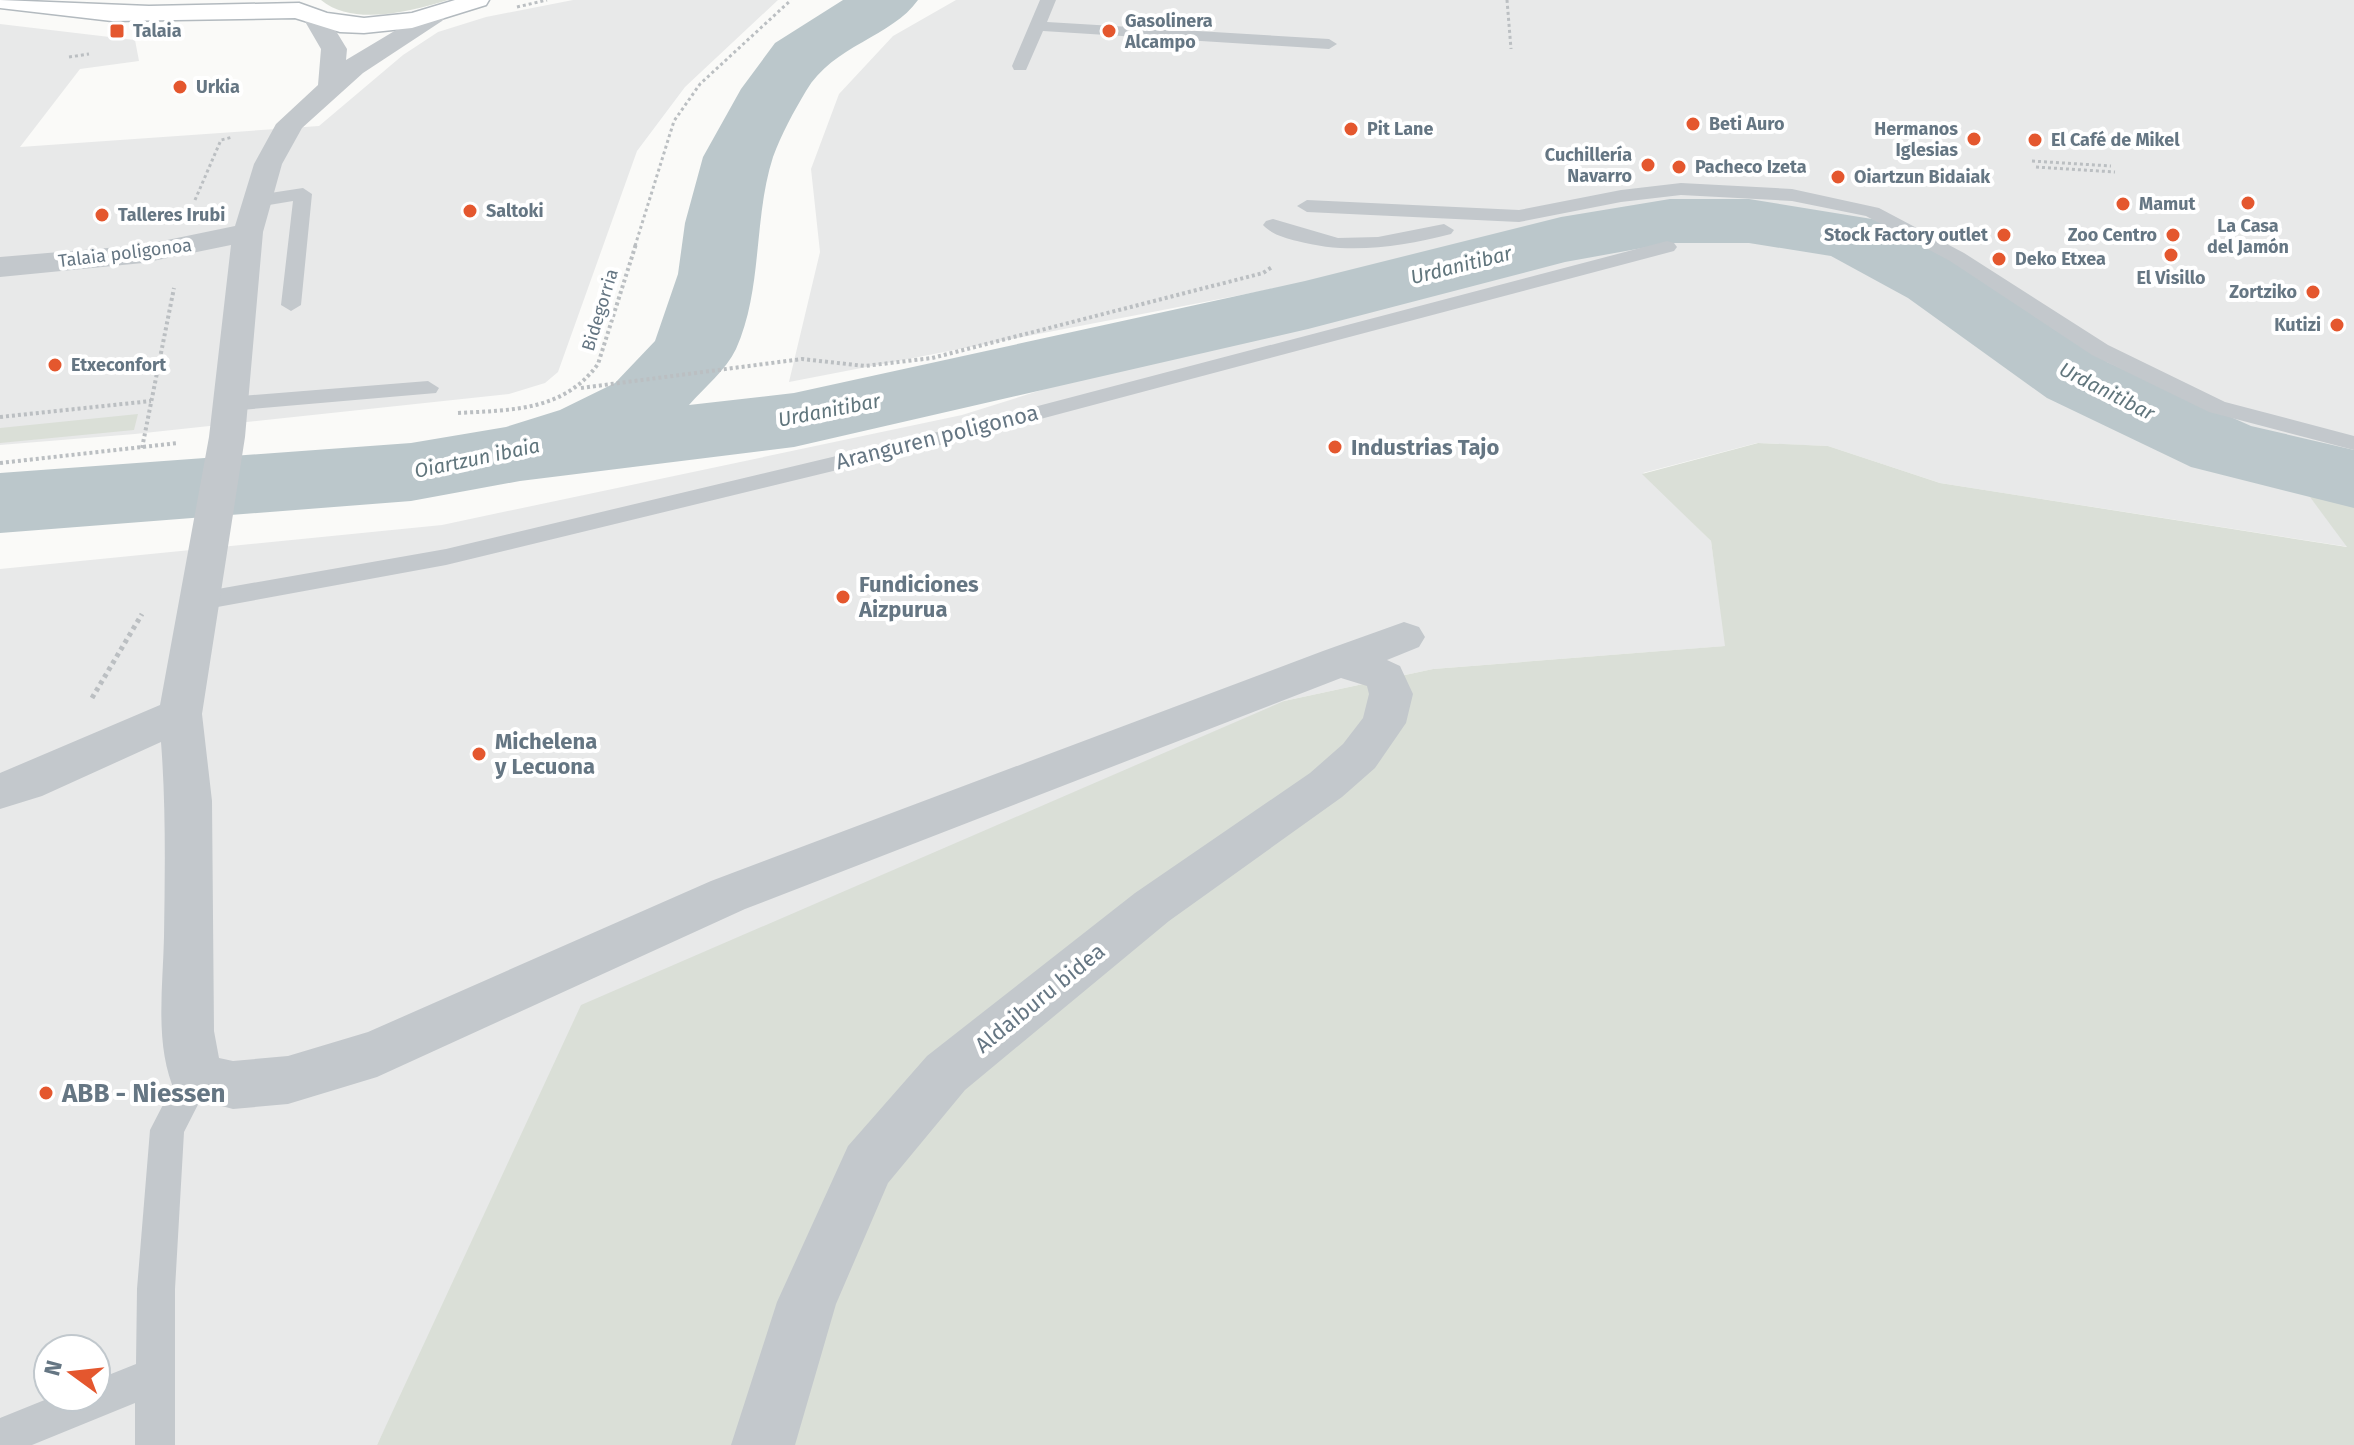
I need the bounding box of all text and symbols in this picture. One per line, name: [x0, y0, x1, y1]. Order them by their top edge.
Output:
place label: Gasolinera Alcampo: [1124, 10, 1213, 53]
place label: Talaia: [133, 20, 182, 42]
marker: Talaia: [108, 22, 126, 40]
marker: Gasolinera Alcampo: [1100, 22, 1118, 40]
place label: Urkia: [196, 76, 240, 98]
marker: Urkia: [171, 78, 189, 96]
place label: Beti Auro: [1709, 113, 1784, 135]
marker: Beti Auro: [1684, 115, 1702, 133]
place label: Pit Lane: [1367, 118, 1433, 140]
place label: Hermanos Iglesias: [1874, 118, 1958, 161]
marker: Pit Lane: [1342, 120, 1360, 138]
place label: El Café de Mikel: [2051, 129, 2180, 151]
marker: Hermanos Iglesias: [1965, 130, 1983, 148]
marker: El Café de Mikel: [2026, 131, 2044, 149]
place label: Cuchillería Navarro: [1545, 144, 1632, 187]
marker: Cuchillería Navarro: [1639, 156, 1657, 174]
place label: Pacheco Izeta: [1695, 156, 1807, 178]
marker: Pacheco Izeta: [1670, 158, 1688, 176]
place label: Oiartzun Bidaiak: [1854, 166, 1991, 188]
marker: Oiartzun Bidaiak: [1829, 168, 1847, 186]
place label: Mamut: [2139, 193, 2197, 215]
marker: La Casa del Jamón: [2239, 194, 2257, 212]
marker: Mamut: [2114, 195, 2132, 213]
place label: Saltoki: [486, 200, 543, 222]
marker: Saltoki: [461, 202, 479, 220]
place label: Talleres Irubi: [118, 204, 225, 226]
marker: Talleres Irubi: [93, 206, 111, 224]
place label: La Casa del Jamón: [2207, 215, 2289, 258]
place label: Stock Factory outlet: [1824, 224, 1989, 246]
place label: Zoo Centro: [2068, 224, 2157, 246]
marker: Stock Factory outlet: [1995, 226, 2013, 244]
marker: Zoo Centro: [2164, 226, 2182, 244]
street label: Talaia poligonoa: [57, 234, 193, 272]
water label: Urdanitibar: [1408, 240, 1516, 289]
marker: El Visillo: [2162, 246, 2180, 264]
place label: Deko Etxea: [2015, 248, 2106, 270]
marker: Deko Etxea: [1990, 250, 2008, 268]
street label: Bidegorria: [577, 266, 623, 354]
place label: El Visillo: [2136, 267, 2206, 289]
place label: Zortziko: [2229, 281, 2297, 303]
marker: Zortziko: [2304, 283, 2322, 301]
place label: Kutizi: [2274, 314, 2321, 336]
marker: Kutizi: [2328, 316, 2346, 334]
place label: Etxeconfort: [71, 354, 167, 376]
marker: Etxeconfort: [46, 356, 64, 374]
water label: Urdanitibar: [2055, 357, 2160, 426]
water label: Urdanitibar: [776, 388, 884, 432]
street label: Aranguren poligonoa: [833, 399, 1041, 475]
water label: Oiartzun ibaia: [412, 433, 542, 483]
place label: Industrias Tajo: [1351, 434, 1500, 461]
marker: Industrias Tajo: [1326, 438, 1344, 456]
place label: Fundiciones Aizpurua: [858, 571, 979, 623]
marker: Fundiciones Aizpurua: [834, 588, 852, 606]
place label: Michelena y Lecuona: [494, 728, 597, 780]
marker: Michelena y Lecuona: [470, 745, 488, 763]
street label: Aldaiburu bidea: [970, 937, 1110, 1059]
place label: ABB - Niessen: [61, 1078, 226, 1109]
marker: ABB - Niessen: [37, 1084, 55, 1102]
north arrow: [32, 1333, 112, 1413]
text: N: [38, 1357, 68, 1378]

